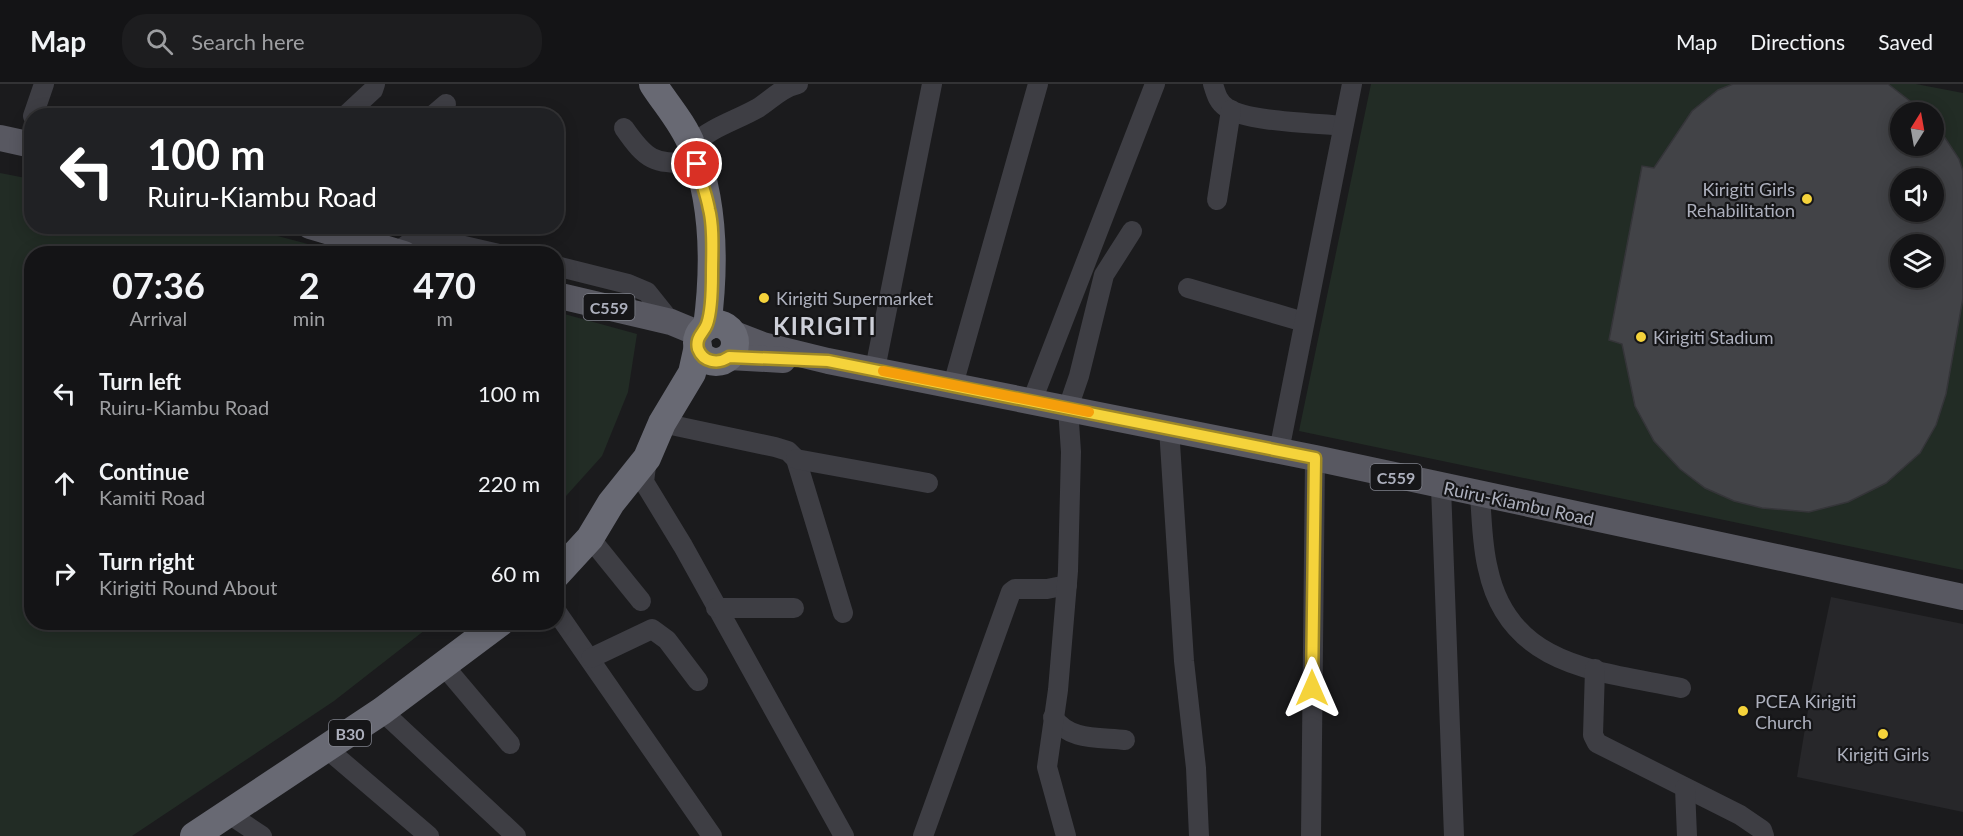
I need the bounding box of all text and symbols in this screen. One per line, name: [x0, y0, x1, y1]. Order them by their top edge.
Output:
search box: [122, 14, 542, 68]
text: Map: [30, 24, 86, 58]
icon: search: [143, 25, 176, 58]
text: Search here: [191, 28, 305, 55]
text: Map: [1676, 29, 1717, 54]
text: Directions: [1750, 29, 1845, 54]
text: Saved: [1878, 29, 1933, 54]
north arrow: [1890, 102, 1944, 156]
map controls: [1890, 102, 1944, 288]
text: 100 m: [147, 129, 265, 179]
icon: left: [48, 132, 126, 210]
pin: [671, 138, 722, 189]
icon: arrive: [680, 147, 713, 180]
button: sound: [1890, 168, 1944, 222]
place label: Kirigiti Girls Rehabilitation: [1686, 178, 1795, 221]
text: Ruiru-Kiambu Road: [147, 180, 377, 213]
marker: Kirigiti Girls Rehabilitation: [1800, 192, 1814, 206]
button: layers: [1890, 234, 1944, 288]
text: 07:36: [112, 263, 205, 307]
text: 2: [299, 263, 320, 307]
text: 470: [413, 263, 476, 307]
place label: Kirigiti Supermarket: [776, 287, 934, 309]
marker: Kirigiti Supermarket: [757, 291, 771, 305]
road number: C559: [584, 294, 634, 320]
text: Arrival: [130, 306, 187, 330]
text: min: [293, 306, 325, 330]
text: m: [436, 306, 453, 330]
district label: KIRIGITI: [773, 311, 877, 340]
place label: Kirigiti Stadium: [1653, 326, 1774, 348]
marker: Kirigiti Stadium: [1634, 330, 1648, 344]
text: Turn left: [99, 368, 181, 395]
icon: left: [48, 377, 81, 410]
text: 100 m: [478, 380, 540, 407]
text: Ruiru-Kiambu Road: [99, 395, 269, 419]
text: Continue: [99, 458, 189, 485]
road number: C559: [1370, 464, 1422, 490]
icon: ahead: [48, 467, 81, 500]
text: 220 m: [478, 470, 540, 497]
street label: Ruiru-Kiambu Road: [1442, 476, 1596, 530]
text: Kamiti Road: [99, 485, 205, 509]
text: Turn right: [99, 548, 194, 575]
icon: right: [48, 557, 81, 590]
text: 60 m: [491, 560, 540, 587]
text: Kirigiti Round About: [99, 575, 277, 599]
position arrow: [1280, 656, 1344, 720]
place label: PCEA Kirigiti Church: [1755, 690, 1856, 733]
marker: PCEA Kirigiti Church: [1736, 704, 1750, 718]
road number: B30: [329, 720, 371, 746]
marker: Kirigiti Girls: [1876, 727, 1890, 741]
place label: Kirigiti Girls: [1837, 743, 1929, 765]

